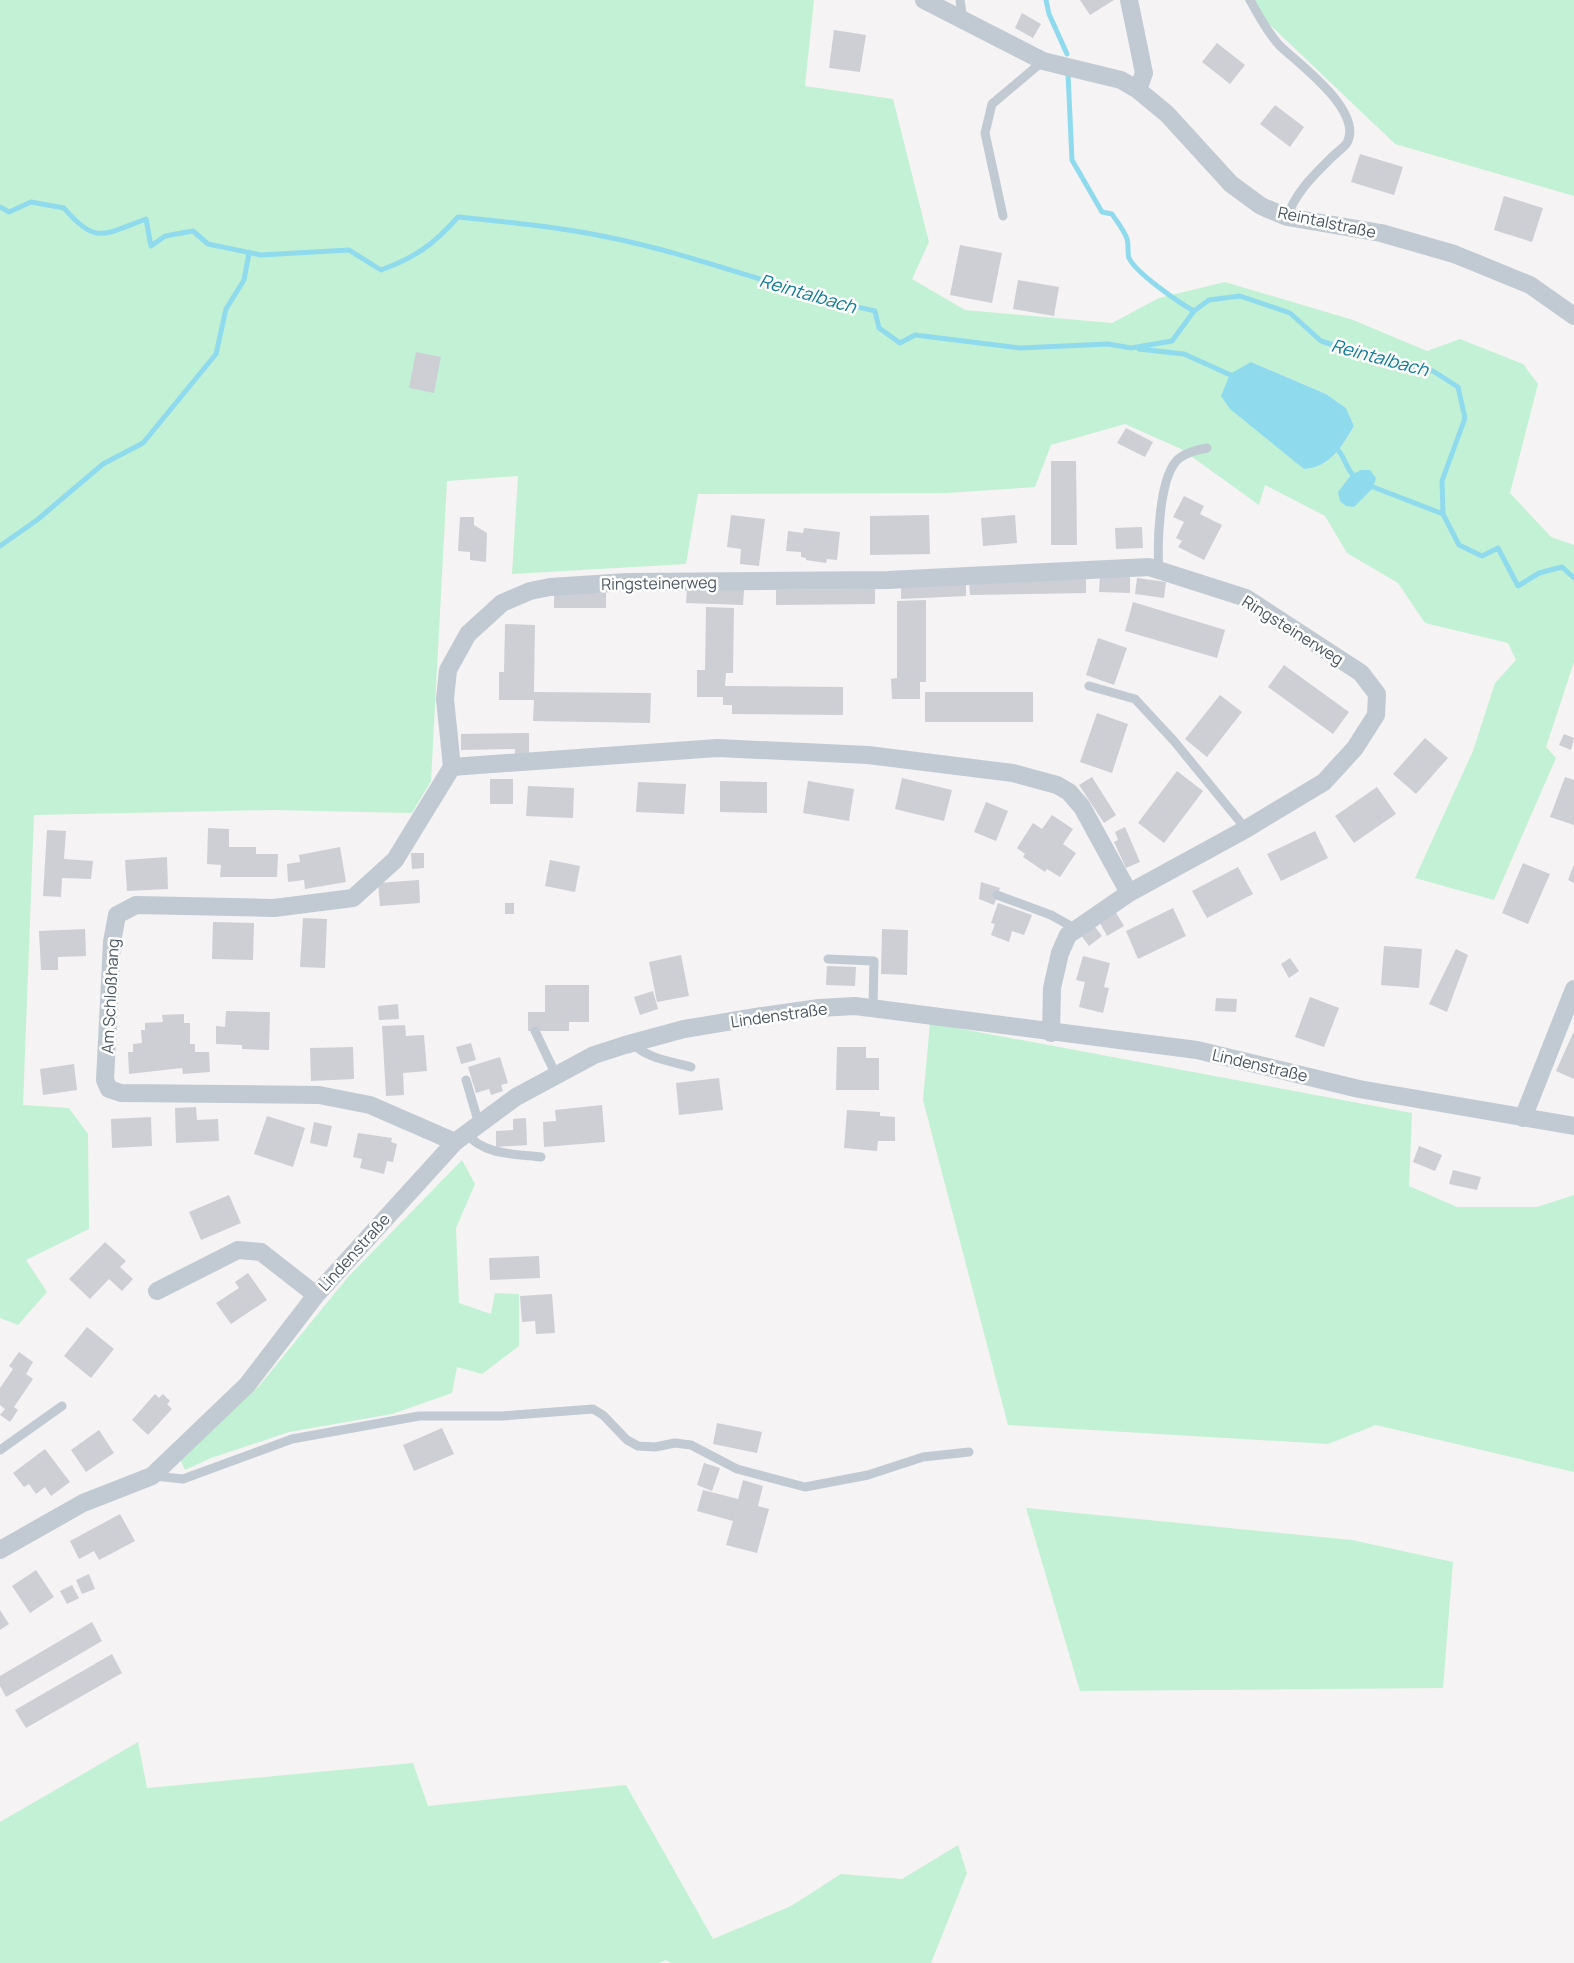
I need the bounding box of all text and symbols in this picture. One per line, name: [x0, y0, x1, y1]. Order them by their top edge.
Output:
street label: Reintalstraße: [1276, 201, 1378, 243]
water label: Reintalbach: [757, 268, 860, 319]
water label: Reintalbach: [1329, 333, 1432, 382]
street label: Ringsteinerweg: [601, 571, 717, 595]
street label: Ringsteinerweg: [1238, 590, 1348, 670]
street label: Am Schloßhang: [96, 938, 124, 1054]
street label: Lindenstraße: [729, 997, 829, 1033]
street label: Lindenstraße: [1210, 1043, 1310, 1087]
street label: Lindenstraße: [313, 1208, 395, 1296]

